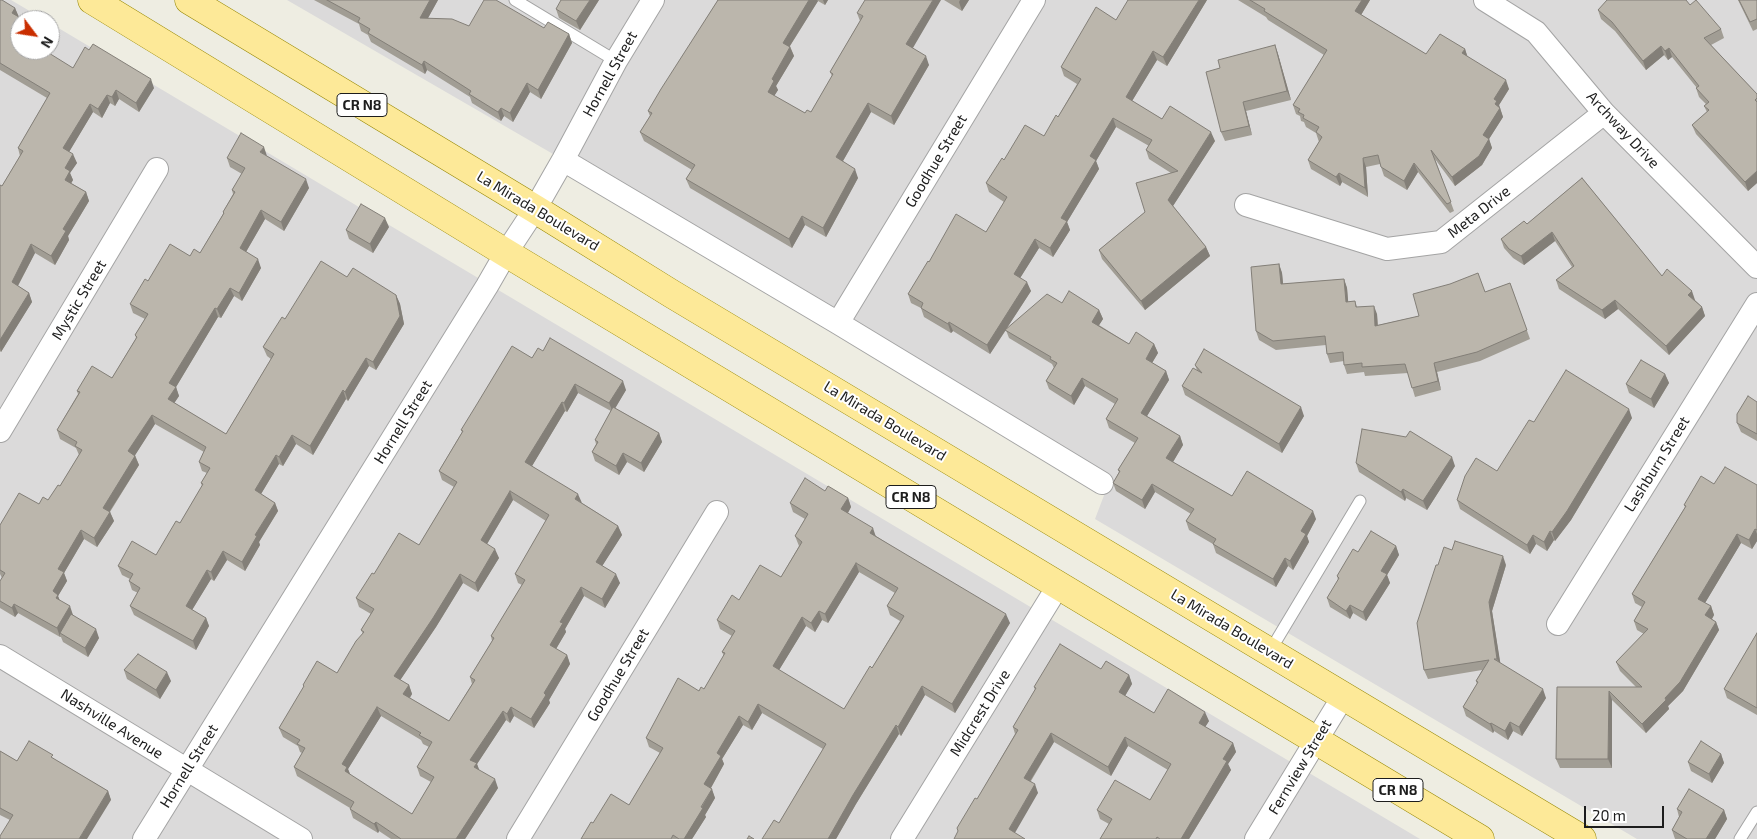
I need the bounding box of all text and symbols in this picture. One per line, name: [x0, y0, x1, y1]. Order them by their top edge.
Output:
north arrow: [10, 10, 60, 60]
street label: Hornell Street: [579, 28, 641, 120]
text: N: [38, 34, 57, 51]
street label: Archway Drive: [1583, 88, 1663, 172]
road number: CR N8: [337, 94, 387, 116]
street label: Goodhue Street: [901, 111, 971, 211]
street label: La Mirada Boulevard: [473, 167, 603, 255]
street label: Meta Drive: [1444, 182, 1514, 242]
street label: Mystic Street: [48, 257, 110, 343]
street label: Hornell Street: [370, 377, 436, 467]
street label: La Mirada Boulevard: [820, 377, 950, 465]
street label: Lashburn Street: [1620, 413, 1694, 515]
road number: CR N8: [886, 486, 936, 508]
street label: La Mirada Boulevard: [1167, 585, 1297, 673]
street label: Goodhue Street: [583, 625, 653, 725]
street label: Midcrest Drive: [946, 666, 1014, 760]
street label: Nashville Avenue: [57, 685, 167, 763]
street label: Fernview Street: [1265, 716, 1335, 818]
street label: Hornell Street: [156, 721, 222, 811]
road number: CR N8: [1373, 778, 1423, 802]
scale bar: [1587, 796, 1667, 828]
text: 20 m: [1592, 806, 1626, 824]

